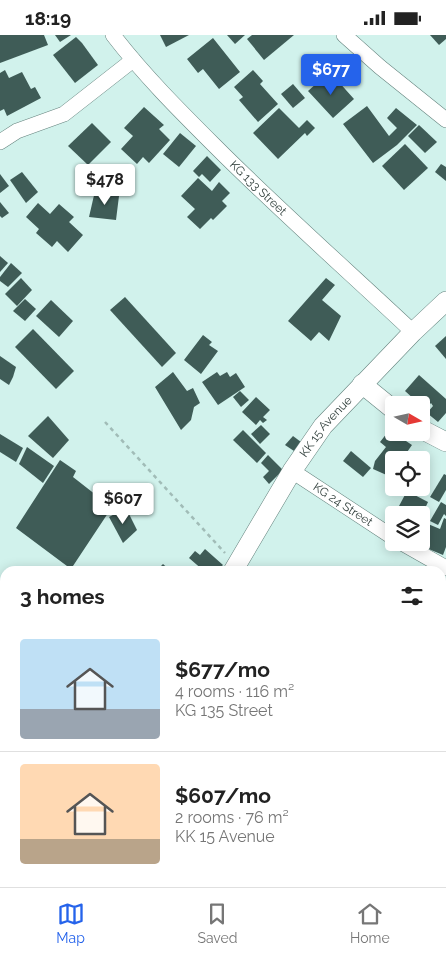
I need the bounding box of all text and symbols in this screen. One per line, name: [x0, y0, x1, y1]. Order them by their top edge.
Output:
text: 18:19: [25, 7, 71, 29]
pin: $677: [301, 53, 361, 96]
text: $677: [312, 60, 350, 79]
street label: KG 133 Street: [227, 158, 290, 218]
pin: $478: [75, 163, 135, 206]
text: $478: [86, 170, 124, 189]
street label: KK 15 Avenue: [297, 393, 355, 460]
north arrow: [385, 396, 430, 441]
map controls: [385, 396, 430, 551]
button: locate: [385, 451, 430, 496]
street label: KG 24 Street: [311, 480, 375, 529]
pin: $607: [93, 483, 153, 525]
text: $607: [104, 489, 142, 508]
button: layers: [385, 506, 430, 551]
icon: filters: [398, 582, 426, 610]
text: 3 homes: [20, 584, 105, 609]
text: $677/mo: [175, 657, 270, 682]
icon: home: [60, 659, 120, 719]
text: 4 rooms · 116 m²: [175, 682, 294, 701]
text: KG 135 Street: [175, 701, 273, 720]
text: $607/mo: [175, 783, 271, 808]
icon: home: [60, 784, 120, 844]
text: 2 rooms · 76 m²: [175, 808, 289, 827]
text: KK 15 Avenue: [175, 827, 275, 846]
tab: Map: [56, 900, 85, 946]
tab: Saved: [197, 900, 237, 946]
tab: Home: [350, 900, 390, 946]

